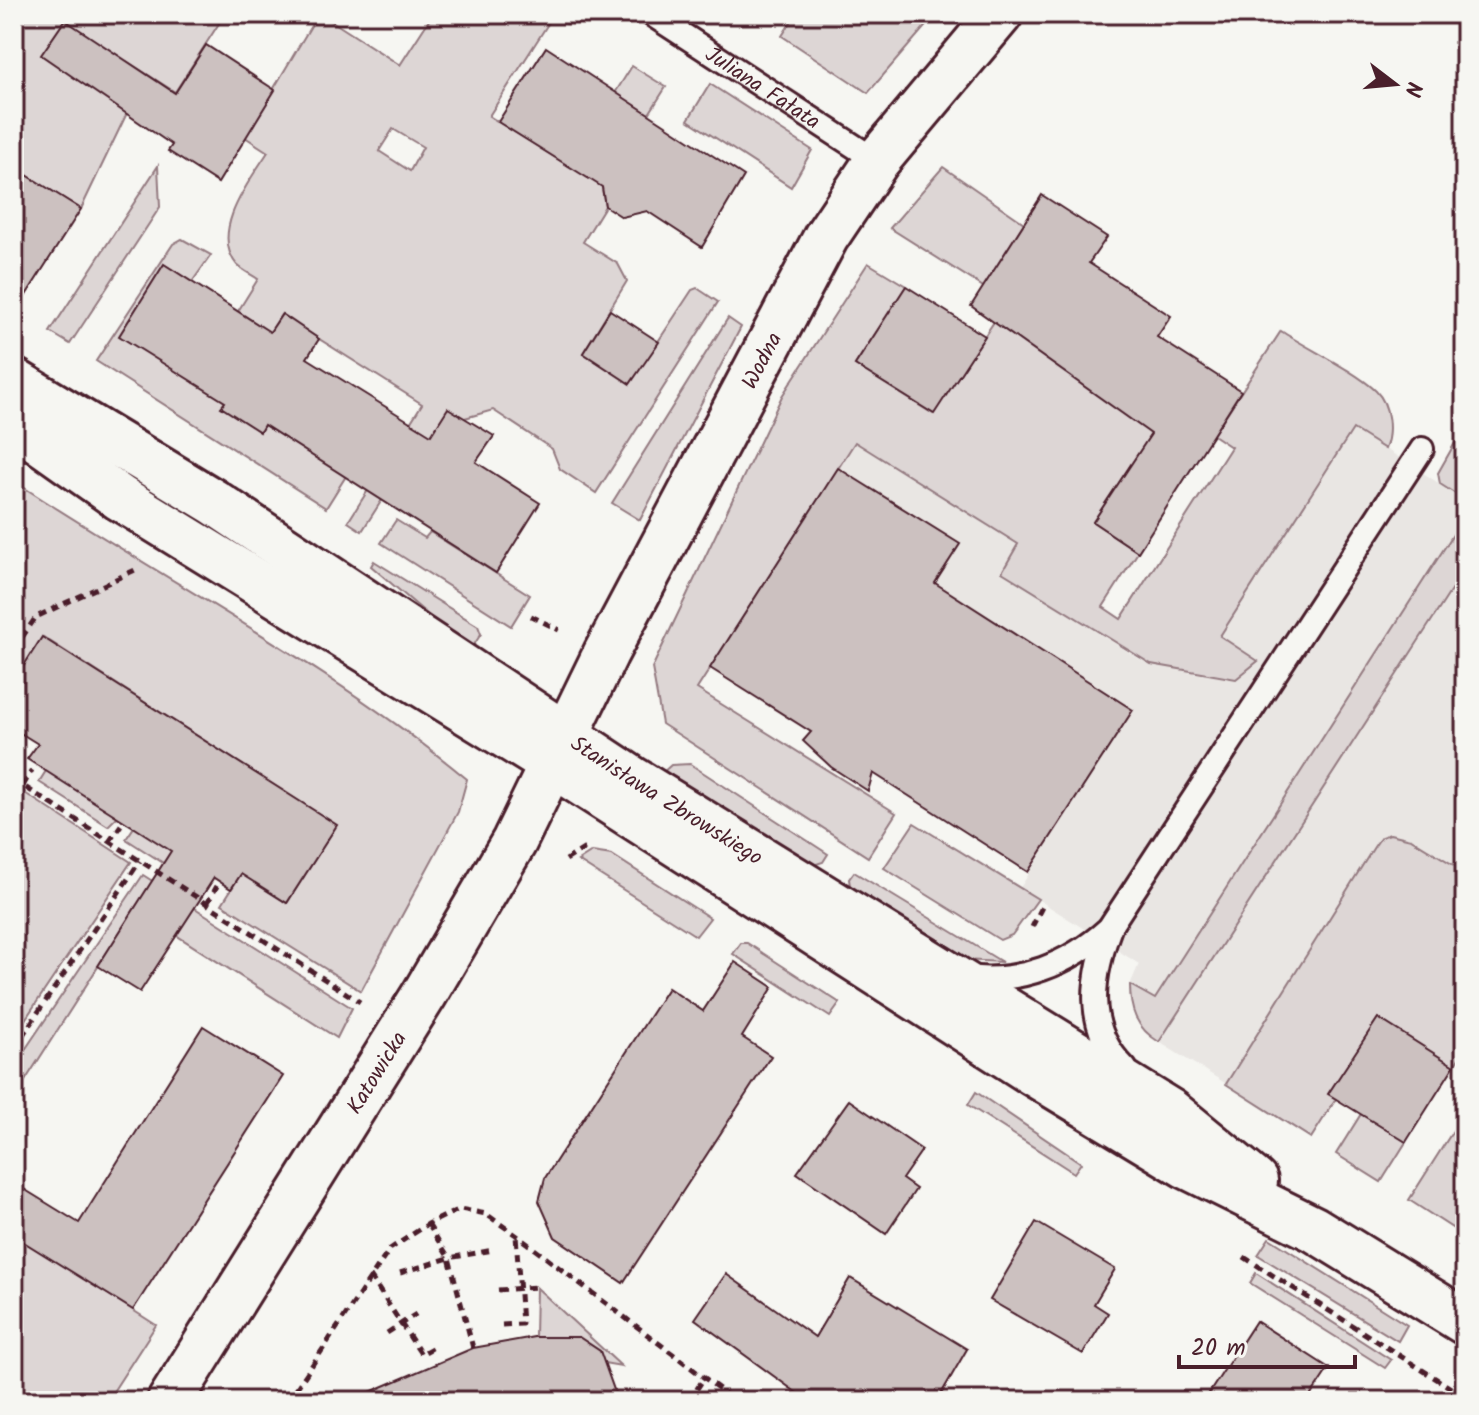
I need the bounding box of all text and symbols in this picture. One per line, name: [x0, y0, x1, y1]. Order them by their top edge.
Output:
street label: Juliana Fałata: [697, 39, 827, 140]
north arrow: [1355, 44, 1435, 124]
text: N: [1393, 77, 1431, 100]
street label: Wodna: [734, 326, 793, 396]
street label: Stanisława Zbrowskiego: [563, 728, 769, 876]
street label: Katowicka: [339, 1025, 417, 1122]
scale bar: [1179, 1319, 1355, 1369]
text: 20 m: [1191, 1329, 1246, 1368]

